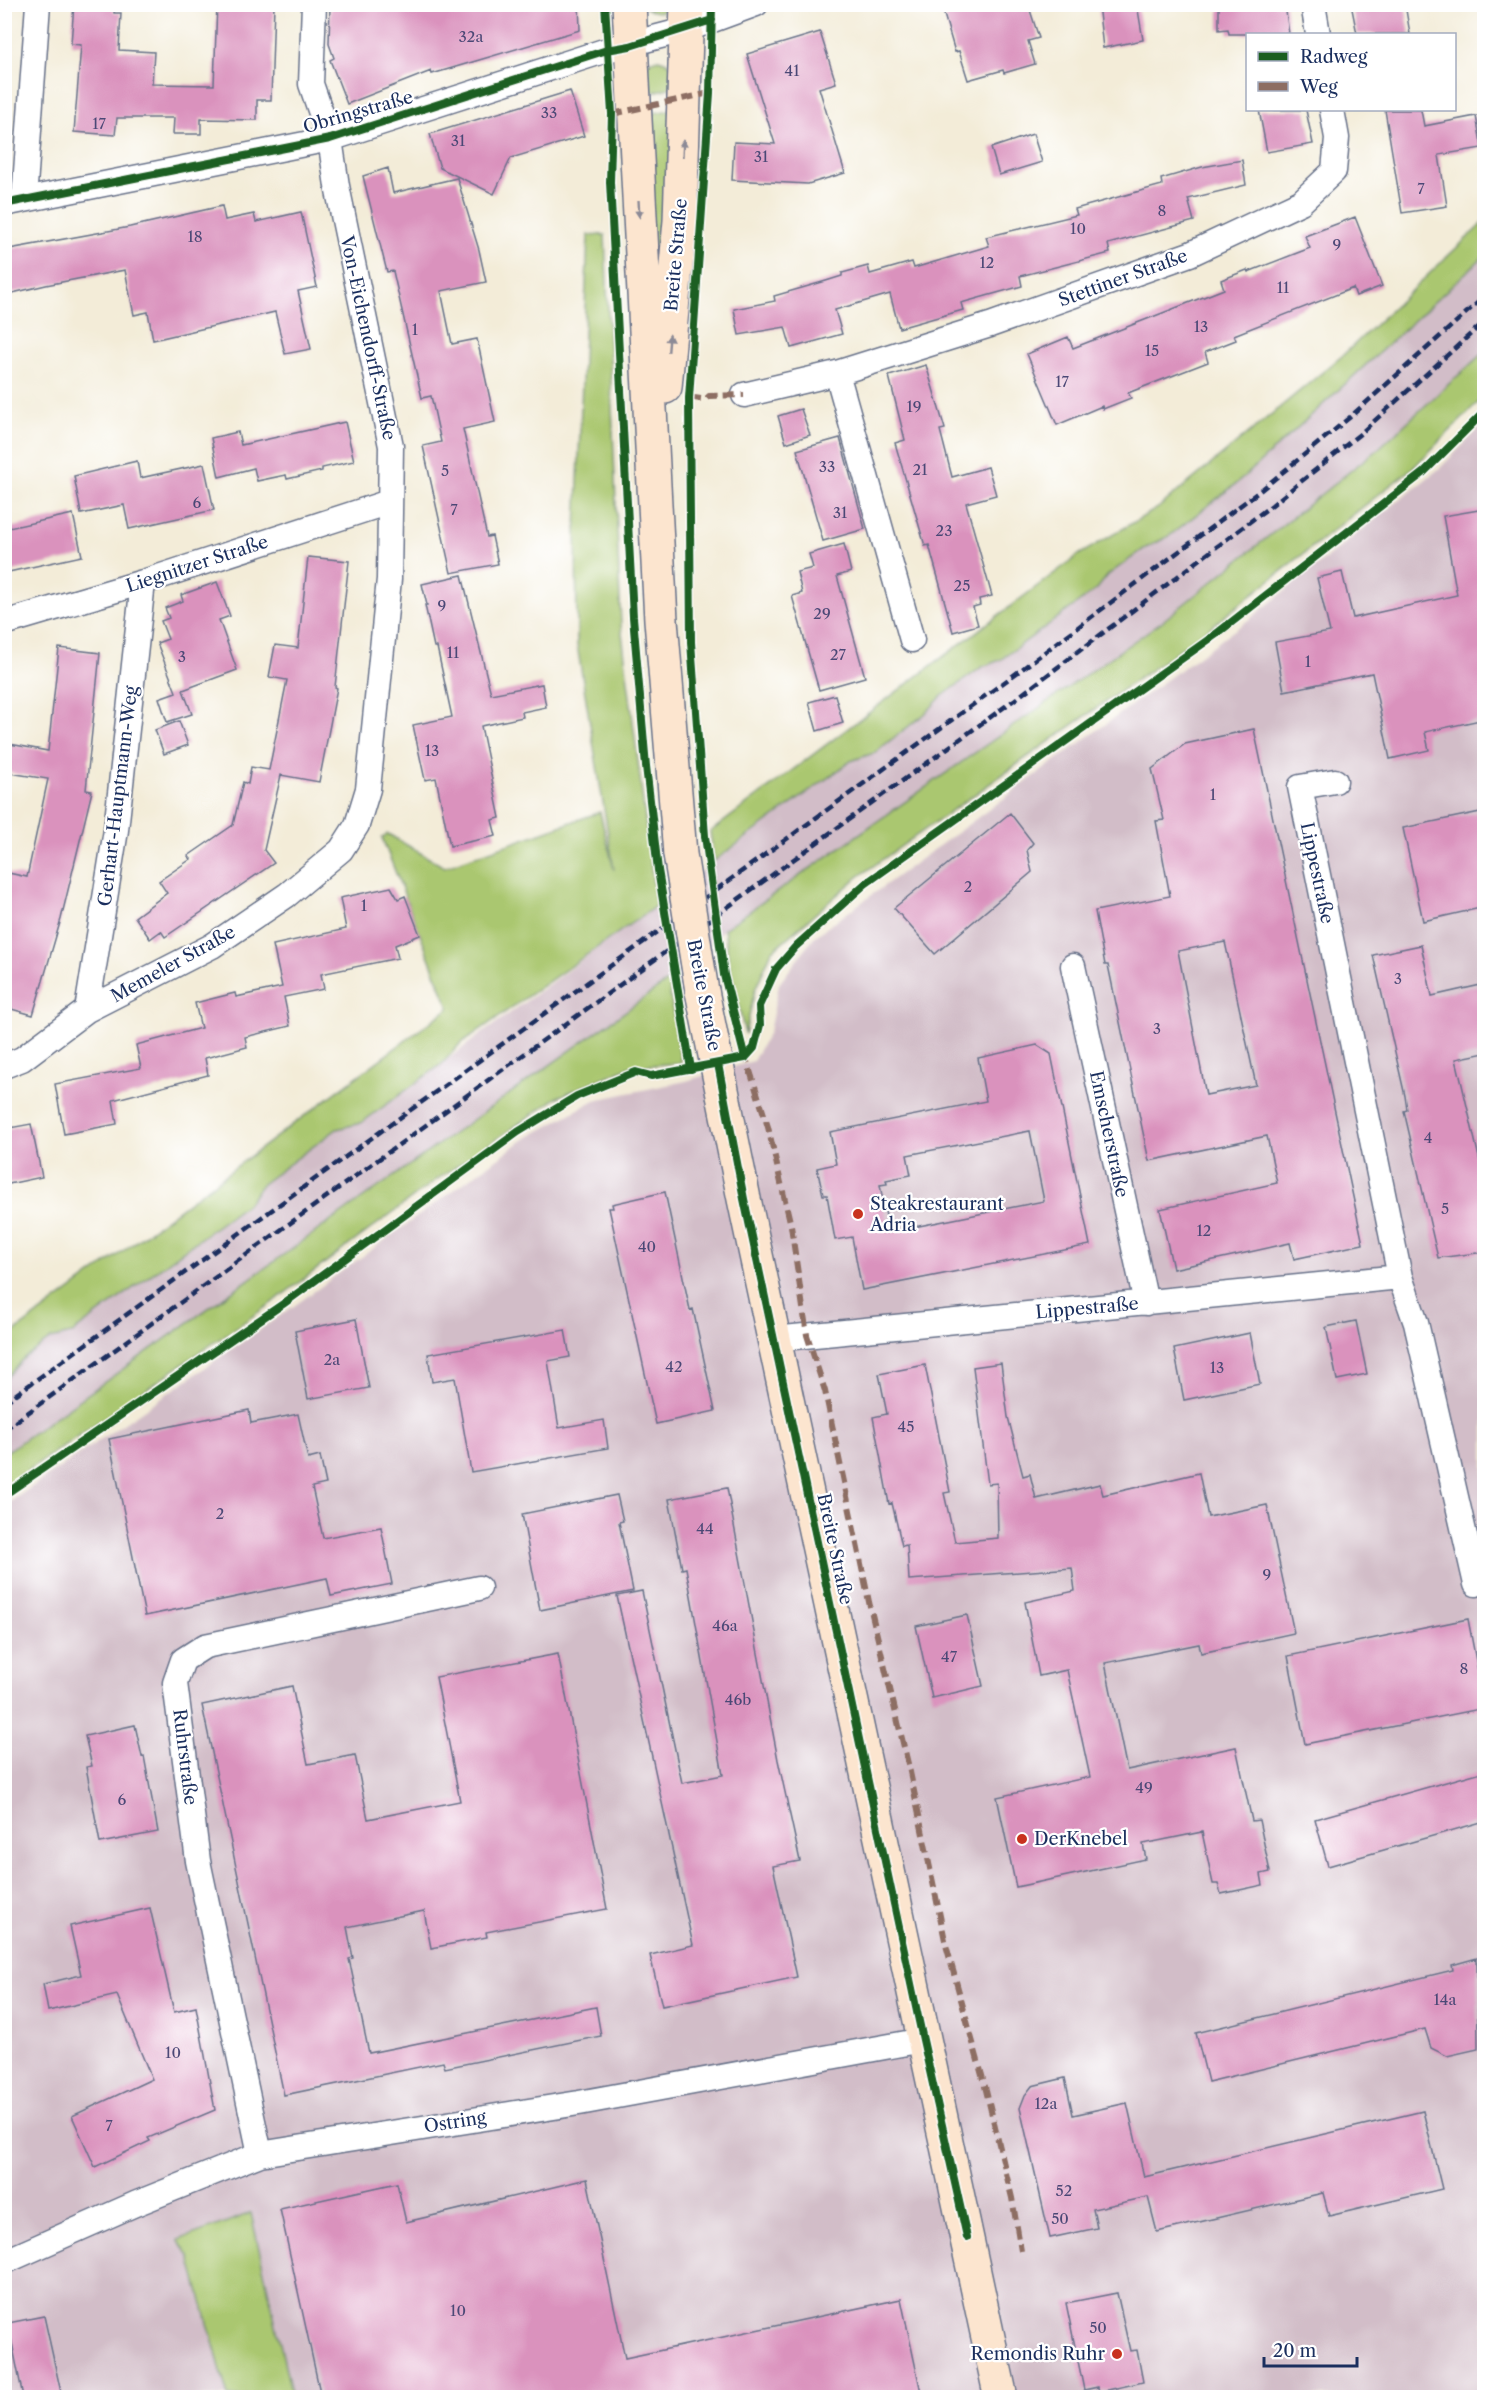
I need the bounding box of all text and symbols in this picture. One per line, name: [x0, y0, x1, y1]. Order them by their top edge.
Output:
house number: 32a: [459, 27, 483, 46]
legend: [1246, 33, 1456, 111]
text: Radweg: [1300, 46, 1368, 68]
house number: 41: [785, 61, 800, 80]
text: Weg: [1299, 76, 1338, 98]
street label: Obringstraße: [300, 86, 416, 138]
house number: 33: [541, 103, 557, 122]
house number: 17: [92, 114, 106, 133]
house number: 31: [451, 131, 466, 150]
one-way arrow: [678, 139, 687, 158]
house number: 31: [754, 147, 769, 166]
house number: 7: [1417, 179, 1425, 198]
street label: Breite Straße: [660, 198, 692, 312]
one-way arrow: [634, 199, 643, 218]
house number: 8: [1158, 201, 1167, 220]
house number: 10: [1070, 219, 1086, 238]
house number: 18: [187, 227, 203, 246]
street label: Von-Eichendorff-Straße: [335, 233, 400, 442]
house number: 9: [1333, 235, 1341, 254]
street label: Stettiner Straße: [1056, 244, 1190, 312]
house number: 12: [980, 253, 994, 272]
house number: 11: [1277, 278, 1290, 297]
house number: 13: [1194, 317, 1208, 336]
house number: 1: [412, 320, 419, 339]
one-way arrow: [664, 333, 674, 352]
house number: 15: [1145, 341, 1159, 360]
house number: 17: [1055, 372, 1069, 391]
house number: 19: [906, 397, 922, 416]
house number: 33: [819, 457, 835, 476]
house number: 21: [913, 460, 928, 479]
house number: 5: [441, 461, 449, 480]
house number: 6: [193, 493, 202, 512]
house number: 7: [450, 500, 458, 519]
house number: 31: [833, 503, 848, 522]
house number: 23: [936, 521, 952, 540]
street label: Liegnitzer Straße: [123, 531, 271, 597]
house number: 25: [954, 576, 970, 595]
house number: 9: [438, 596, 446, 615]
house number: 29: [813, 604, 831, 623]
house number: 11: [447, 643, 460, 662]
house number: 27: [830, 645, 847, 664]
house number: 3: [178, 647, 186, 666]
house number: 1: [1305, 652, 1312, 671]
street label: Gerhart-Hauptmann-Weg: [94, 684, 143, 908]
house number: 13: [425, 741, 439, 760]
house number: 1: [1210, 785, 1217, 804]
street label: Lippestraße: [1296, 820, 1338, 926]
house number: 2: [964, 877, 972, 896]
house number: 1: [361, 896, 368, 915]
street label: Memeler Straße: [107, 921, 239, 1007]
street label: Breite Straße: [682, 937, 726, 1053]
house number: 3: [1394, 969, 1402, 988]
house number: 3: [1153, 1019, 1161, 1038]
street label: Emscherstraße: [1085, 1069, 1133, 1199]
house number: 4: [1424, 1128, 1432, 1147]
place label: Steakrestaurant Adria: [869, 1193, 1004, 1236]
house number: 5: [1441, 1199, 1449, 1218]
marker: Steakrestaurant Adria: [851, 1207, 865, 1221]
house number: 12: [1197, 1221, 1211, 1240]
house number: 40: [638, 1237, 656, 1256]
street label: Lippestraße: [1035, 1293, 1139, 1323]
house number: 2a: [324, 1350, 340, 1369]
house number: 42: [665, 1357, 683, 1376]
house number: 13: [1210, 1358, 1224, 1377]
house number: 45: [898, 1417, 914, 1436]
street label: Breite Straße: [812, 1491, 858, 1607]
house number: 2: [216, 1504, 224, 1523]
house number: 44: [696, 1519, 714, 1538]
house number: 9: [1263, 1565, 1271, 1584]
house number: 46a: [712, 1616, 738, 1635]
house number: 47: [941, 1647, 958, 1666]
house number: 8: [1460, 1659, 1469, 1678]
house number: 46b: [725, 1690, 751, 1709]
street label: Ruhrstraße: [168, 1708, 202, 1806]
house number: 49: [1135, 1778, 1153, 1797]
house number: 6: [118, 1790, 127, 1809]
place label: DerKnebel: [1034, 1828, 1128, 1850]
marker: DerKnebel: [1015, 1832, 1029, 1846]
house number: 14a: [1434, 1990, 1457, 2009]
house number: 10: [165, 2043, 181, 2062]
house number: 12a: [1035, 2094, 1058, 2113]
street label: Ostring: [422, 2106, 488, 2138]
house number: 7: [105, 2116, 113, 2135]
house number: 52: [1056, 2181, 1072, 2200]
house number: 50: [1051, 2209, 1069, 2228]
house number: 10: [450, 2301, 466, 2320]
house number: 50: [1089, 2318, 1107, 2337]
scale bar: [1264, 2330, 1357, 2368]
text: 20 m: [1273, 2340, 1317, 2362]
place label: Remondis Ruhr: [971, 2343, 1105, 2365]
marker: Remondis Ruhr: [1110, 2347, 1124, 2361]

